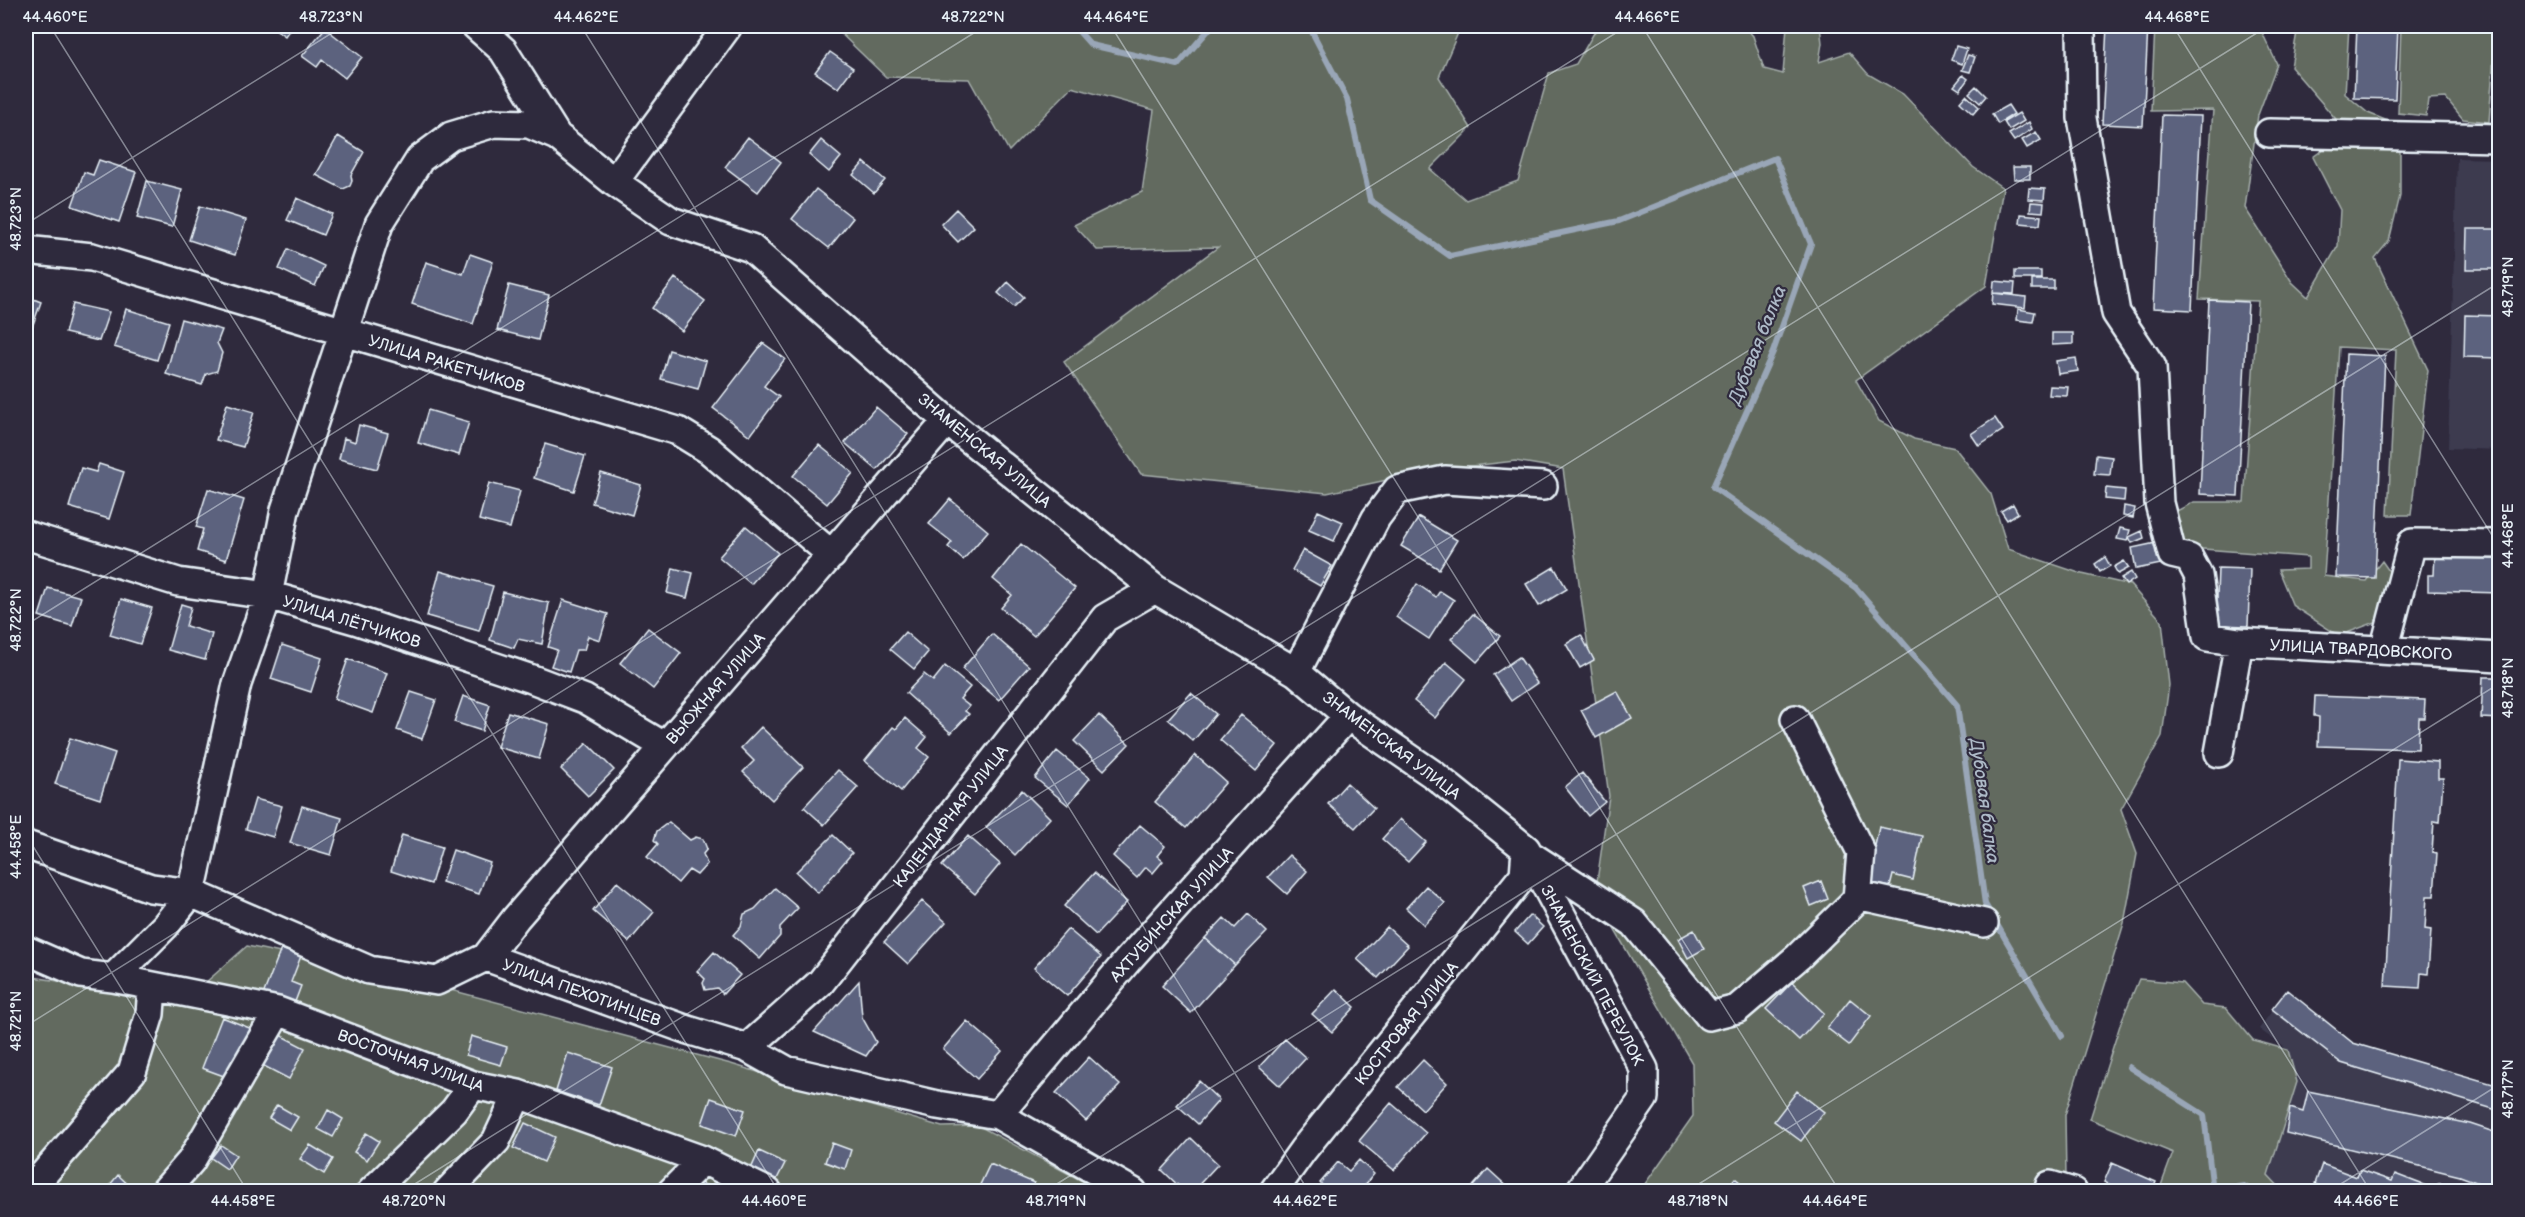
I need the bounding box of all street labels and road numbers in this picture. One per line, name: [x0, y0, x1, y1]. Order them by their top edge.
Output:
street label: УЛИЦА РАКЕТЧИКОВ: [366, 332, 527, 397]
street label: ЗНАМЕНСКАЯ УЛИЦА: [914, 390, 1054, 512]
street label: УЛИЦА ЛЁТЧИКОВ: [280, 591, 423, 652]
street label: ВЬЮЖНАЯ УЛИЦА: [663, 629, 770, 749]
street label: УЛИЦА ТВАРДОВСКОГО: [2269, 636, 2453, 665]
street label: ЗНАМЕНСКАЯ УЛИЦА: [1319, 688, 1464, 804]
street label: КАЛЕНДАРНАЯ УЛИЦА: [890, 742, 1013, 892]
street label: АХТУБИНСКАЯ УЛИЦА: [1106, 844, 1238, 987]
street label: ЗНАМЕНСКИЙ ПЕРЕУЛОК: [1536, 882, 1648, 1070]
street label: УЛИЦА ПЕХОТИНЦЕВ: [500, 956, 663, 1031]
street label: КОСТРОВАЯ УЛИЦА: [1352, 958, 1463, 1089]
street label: ВОСТОЧНАЯ УЛИЦА: [335, 1026, 487, 1097]

